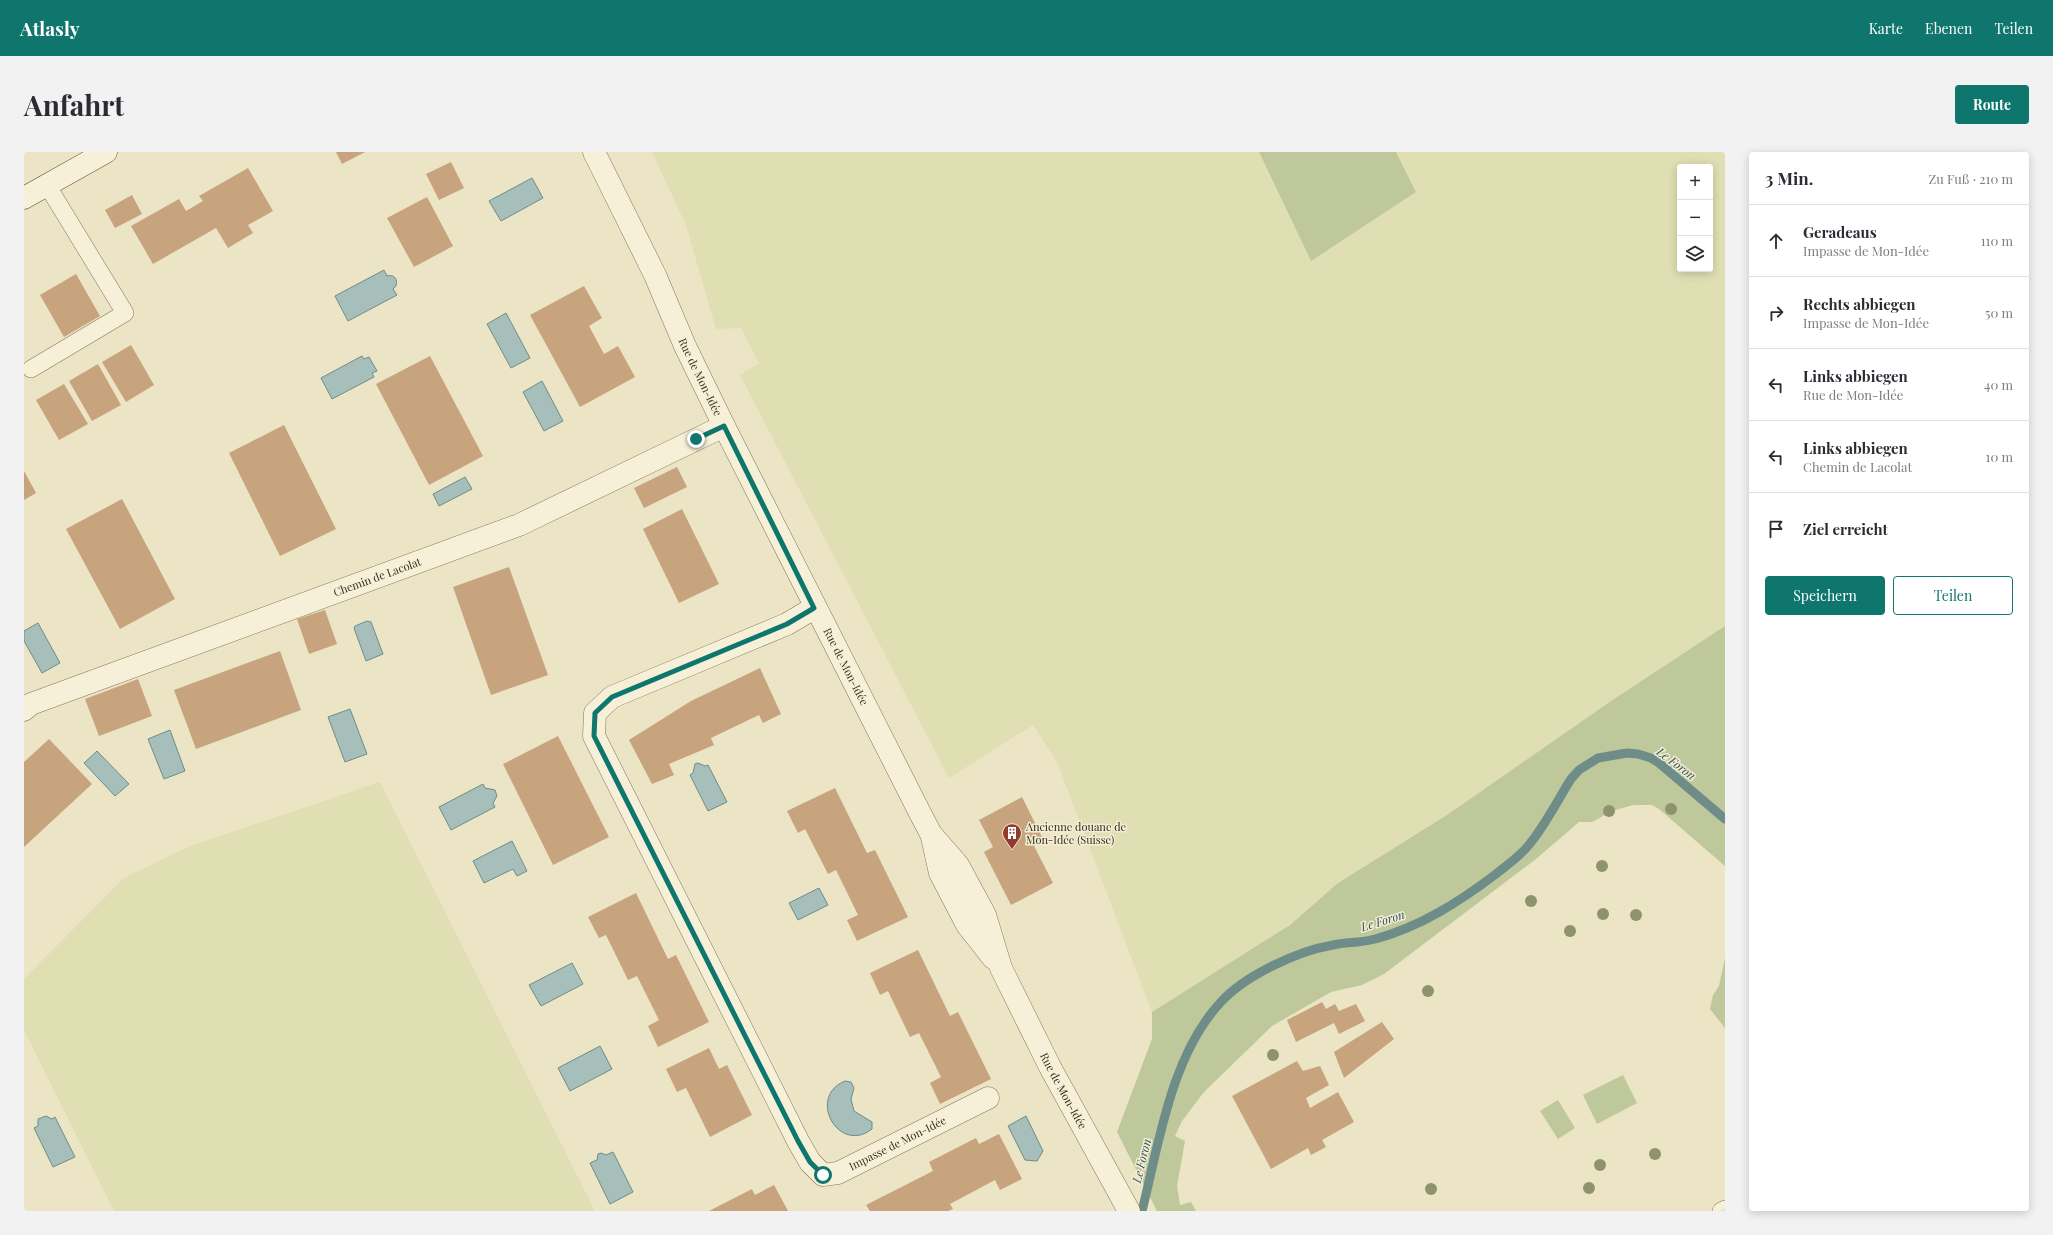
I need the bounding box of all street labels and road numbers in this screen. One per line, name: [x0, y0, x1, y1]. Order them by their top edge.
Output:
street label: Rue de Mon-Idée: [675, 336, 726, 419]
street label: Chemin de Lacolat: [331, 554, 423, 600]
street label: Rue de Mon-Idée: [820, 625, 872, 708]
street label: Rue de Mon-Idée: [1037, 1050, 1091, 1132]
street label: Impasse de Mon-Idée: [846, 1112, 949, 1173]

